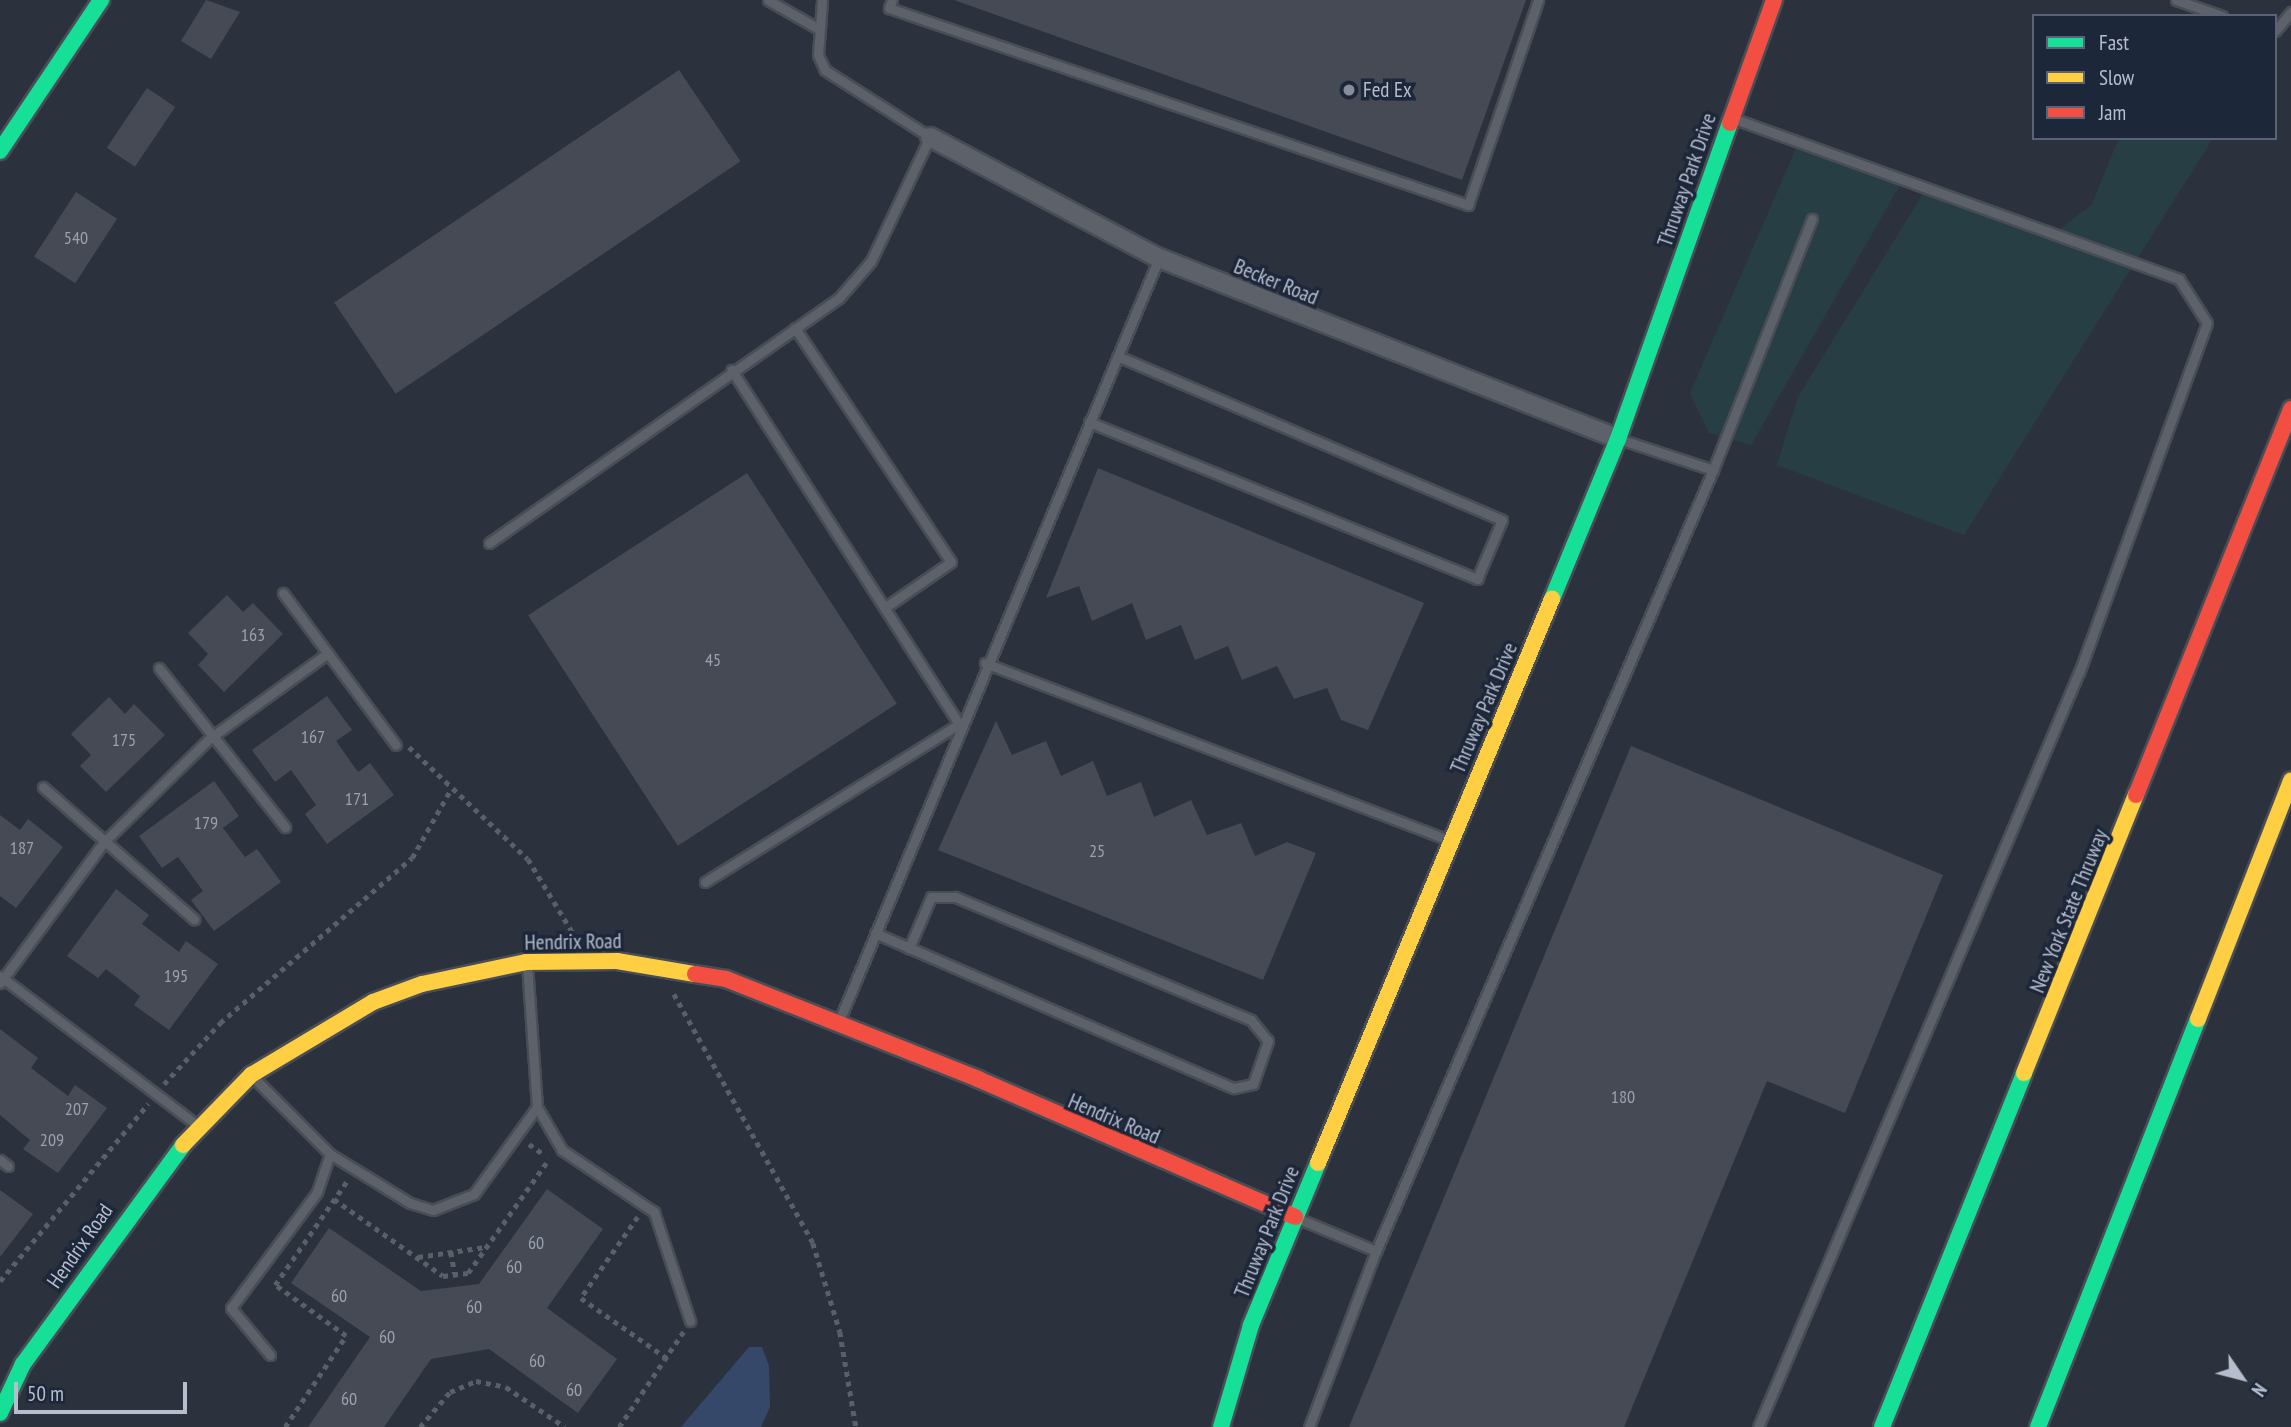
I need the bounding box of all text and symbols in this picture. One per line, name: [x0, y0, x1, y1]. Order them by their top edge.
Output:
legend: [2032, 14, 2277, 140]
text: Fast: [2099, 29, 2129, 56]
text: Slow: [2099, 64, 2134, 91]
place label: Fed Ex: [1363, 77, 1412, 103]
marker: Fed Ex: [1341, 82, 1357, 98]
text: Jam: [2099, 99, 2126, 126]
street label: Thruway Park Drive: [1652, 109, 1722, 251]
house number: 540: [64, 227, 88, 249]
street label: Becker Road: [1230, 254, 1322, 310]
house number: 163: [241, 624, 265, 646]
street label: Thruway Park Drive: [1445, 638, 1523, 778]
house number: 45: [705, 649, 721, 671]
house number: 167: [301, 726, 325, 748]
house number: 175: [112, 729, 136, 751]
house number: 171: [345, 788, 369, 810]
house number: 179: [194, 812, 218, 834]
street label: New York State Thruway: [2024, 825, 2114, 997]
house number: 187: [10, 837, 34, 859]
house number: 25: [1089, 840, 1105, 862]
street label: Hendrix Road: [524, 929, 622, 955]
house number: 195: [164, 965, 188, 987]
house number: 180: [1611, 1086, 1635, 1108]
street label: Hendrix Road: [1064, 1088, 1164, 1150]
house number: 207: [65, 1098, 89, 1120]
house number: 209: [40, 1129, 64, 1151]
street label: Thruway Park Drive: [1229, 1162, 1305, 1302]
street label: Hendrix Road: [42, 1199, 118, 1293]
house number: 60: [528, 1232, 544, 1254]
house number: 60: [506, 1256, 522, 1278]
house number: 60: [331, 1285, 347, 1307]
house number: 60: [466, 1296, 482, 1318]
house number: 60: [379, 1326, 395, 1348]
north arrow: [2207, 1343, 2277, 1413]
house number: 60: [529, 1350, 545, 1372]
scale bar: [18, 1368, 191, 1412]
house number: 60: [566, 1379, 582, 1401]
text: N: [2246, 1379, 2272, 1401]
text: 50 m: [27, 1380, 64, 1407]
house number: 60: [341, 1388, 357, 1410]

